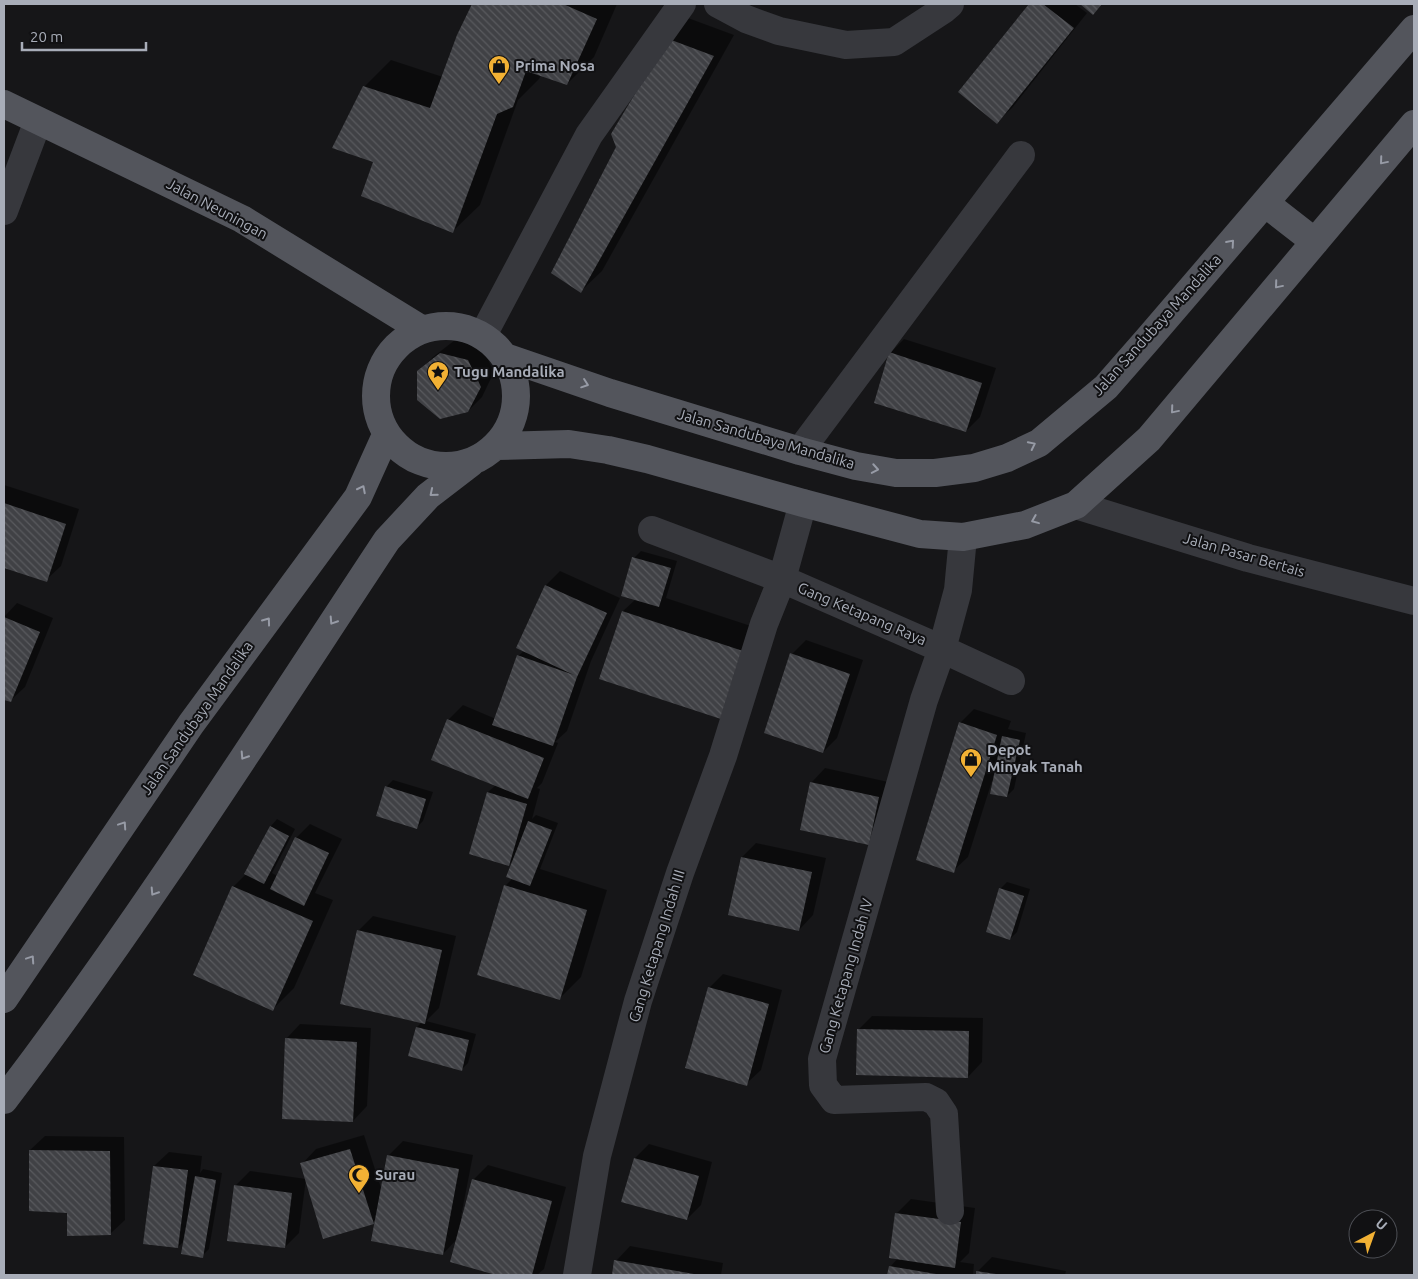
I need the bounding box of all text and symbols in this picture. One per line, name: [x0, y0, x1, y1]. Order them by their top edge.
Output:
scale bar: [22, 20, 146, 52]
text: 20 m: [30, 28, 63, 45]
shop icon: Prima Nosa: [487, 54, 511, 85]
place label: Prima Nosa: [515, 57, 595, 74]
one-way arrow: [1380, 155, 1388, 164]
street label: Jalan Neuningan: [164, 175, 271, 242]
one-way arrow: [1225, 240, 1234, 249]
street label: Jalan Sandubaya Mandalika: [1089, 251, 1224, 399]
one-way arrow: [1275, 280, 1284, 289]
place icon: Tugu Mandalika: [426, 360, 450, 391]
place label: Tugu Mandalika: [454, 363, 565, 380]
one-way arrow: [580, 378, 588, 388]
one-way arrow: [1170, 404, 1179, 413]
street label: Jalan Sandubaya Mandalika: [675, 405, 857, 472]
one-way arrow: [1027, 442, 1036, 452]
one-way arrow: [870, 464, 879, 474]
one-way arrow: [356, 485, 366, 494]
one-way arrow: [429, 487, 438, 496]
one-way arrow: [1031, 514, 1040, 525]
street label: Jalan Pasar Bertais: [1181, 529, 1307, 580]
street label: Gang Ketapang Raya: [795, 579, 929, 648]
one-way arrow: [330, 615, 339, 624]
one-way arrow: [261, 617, 270, 627]
street label: Jalan Sandubaya Mandalika: [137, 638, 256, 798]
place label: Depot Minyak Tanah: [987, 741, 1083, 775]
shop icon: Depot Minyak Tanah: [959, 747, 983, 778]
one-way arrow: [241, 751, 250, 760]
one-way arrow: [117, 821, 126, 830]
street label: Gang Ketapang Indah III: [625, 868, 688, 1024]
one-way arrow: [151, 887, 161, 896]
street label: Gang Ketapang Indah IV: [815, 896, 876, 1055]
one-way arrow: [25, 955, 34, 965]
mosque icon: Surau: [347, 1163, 371, 1194]
place label: Surau: [375, 1166, 415, 1183]
north arrow: [1348, 1209, 1398, 1259]
text: U: [1373, 1215, 1390, 1233]

